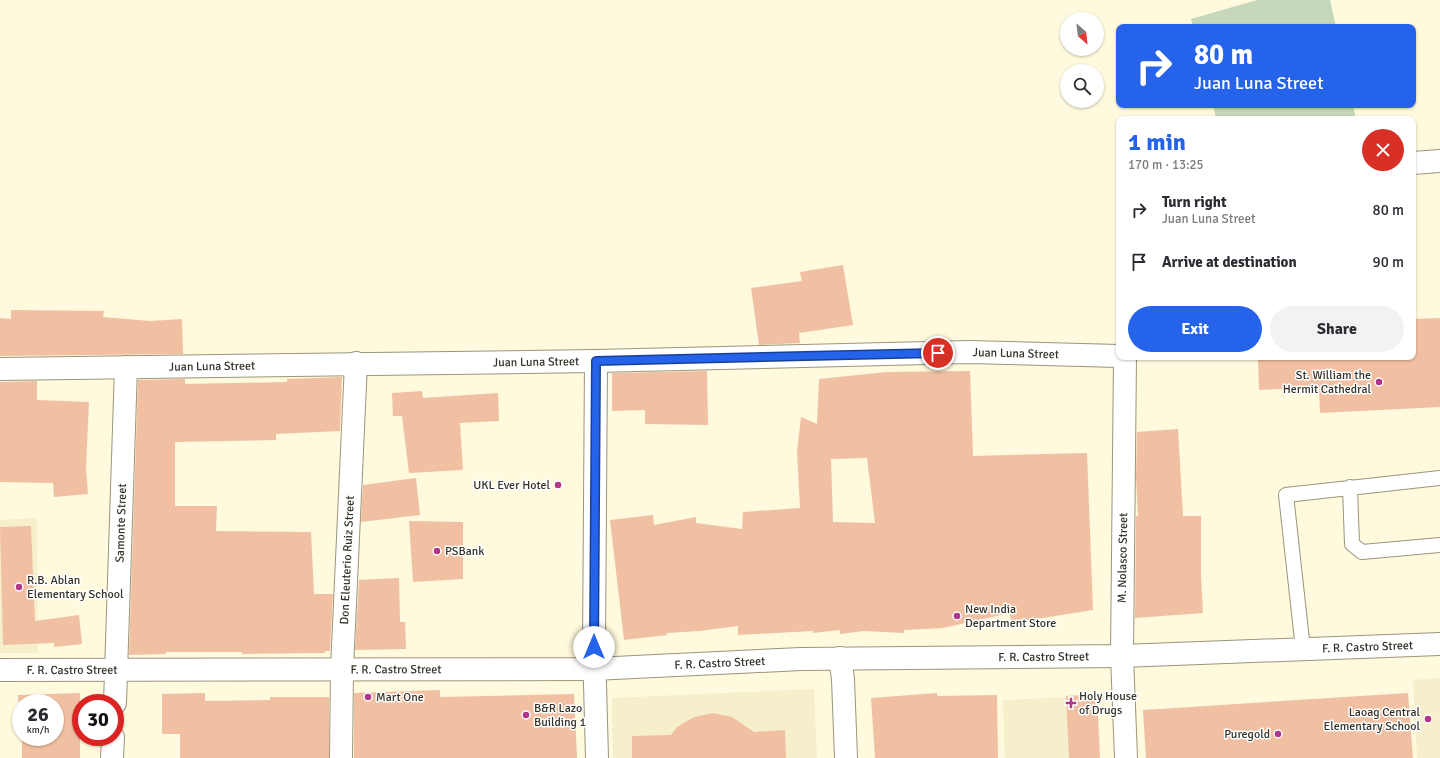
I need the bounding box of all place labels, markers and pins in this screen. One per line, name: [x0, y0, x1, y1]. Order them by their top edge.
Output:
pin: [921, 336, 955, 370]
place label: St. William the Hermit Cathedral: [1283, 368, 1371, 397]
marker: St. William the Hermit Cathedral: [1374, 377, 1384, 387]
place label: UKL Ever Hotel: [473, 478, 550, 493]
marker: UKL Ever Hotel: [553, 480, 563, 490]
place label: PSBank: [445, 544, 484, 559]
marker: PSBank: [432, 546, 442, 556]
place label: R.B. Ablan Elementary School: [27, 573, 124, 602]
marker: R.B. Ablan Elementary School: [14, 582, 24, 592]
place label: New India Department Store: [965, 602, 1056, 631]
marker: New India Department Store: [952, 611, 962, 621]
place label: Holy House of Drugs: [1079, 689, 1137, 718]
place label: Mart One: [376, 690, 424, 705]
marker: Mart One: [363, 692, 373, 702]
marker: Holy House of Drugs: [1066, 698, 1076, 708]
place label: B&R Lazo Building 1: [534, 701, 586, 730]
place label: Laoag Central Elementary School: [1324, 705, 1420, 734]
marker: B&R Lazo Building 1: [521, 710, 531, 720]
marker: Laoag Central Elementary School: [1423, 714, 1433, 724]
place label: Puregold: [1224, 727, 1270, 742]
marker: Puregold: [1273, 729, 1283, 739]

